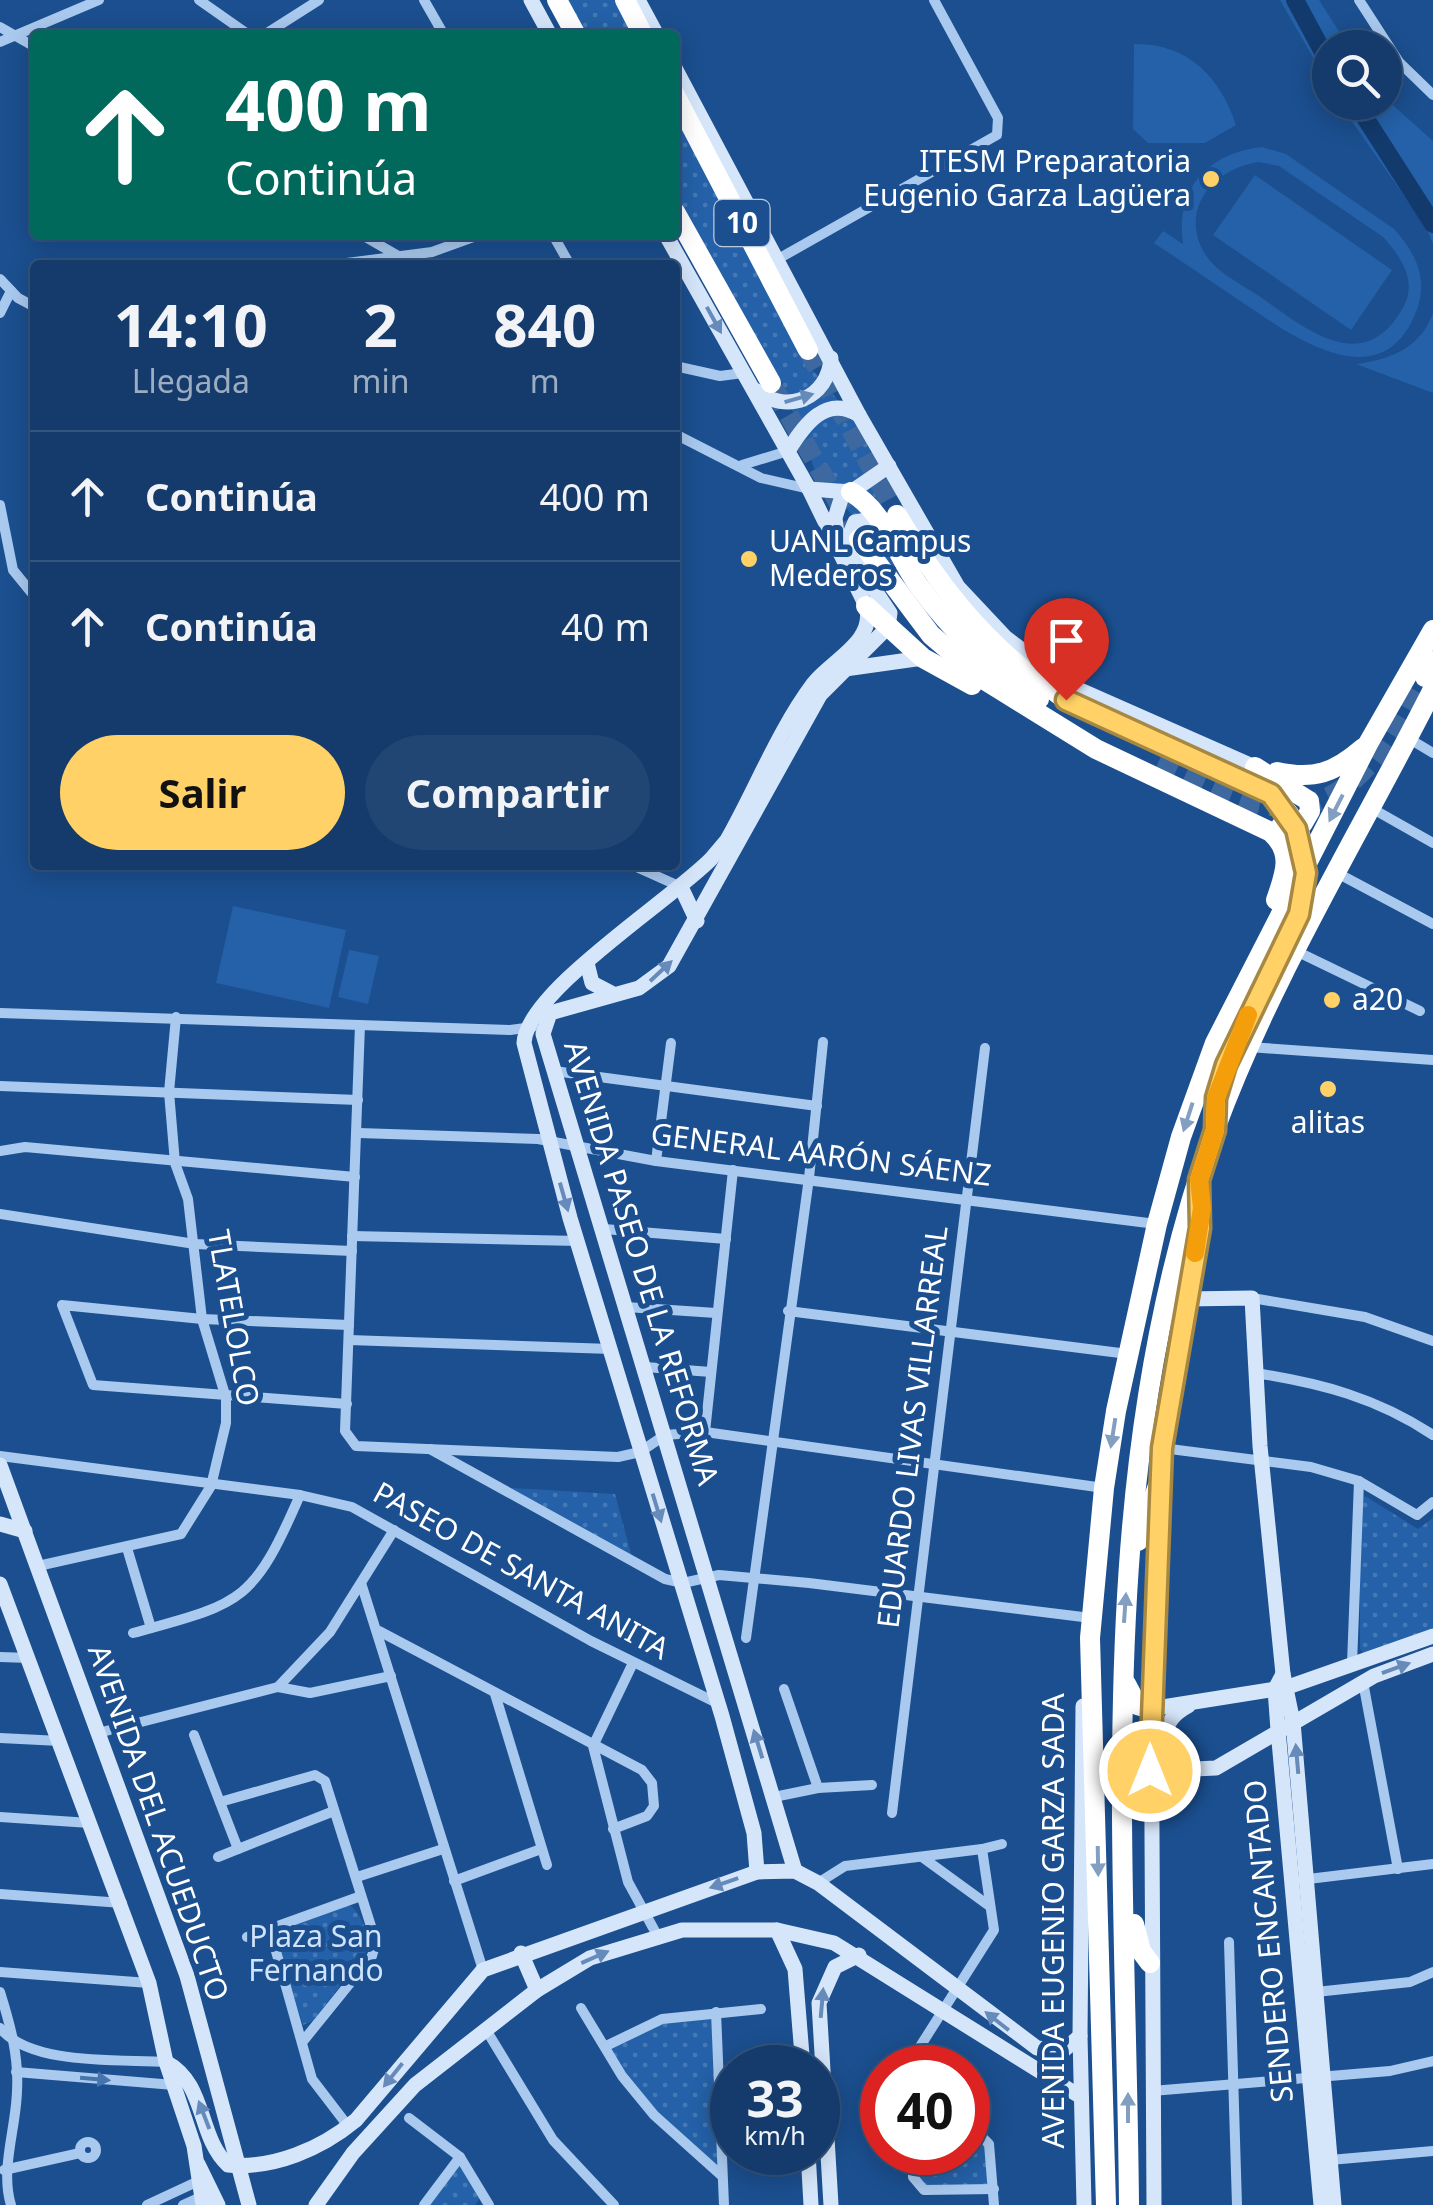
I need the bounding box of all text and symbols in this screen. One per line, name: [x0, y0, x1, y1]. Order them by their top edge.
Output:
map controls: [1312, 30, 1402, 120]
button: search: [1312, 30, 1402, 120]
text: 400 m: [225, 56, 432, 152]
icon: ahead: [60, 70, 190, 200]
place label: ITESM Preparatoria Eugenio Garza Lagüera: [863, 140, 1191, 215]
text: Continúa: [225, 147, 417, 208]
marker: ITESM Preparatoria Eugenio Garza Lagüera: [1200, 168, 1222, 190]
road number: 10: [714, 200, 770, 246]
text: 14:10: [114, 283, 268, 365]
text: 2: [363, 283, 398, 365]
text: 840: [493, 283, 596, 365]
one-way arrow: [704, 306, 722, 334]
text: Llegada: [132, 359, 250, 402]
text: min: [352, 359, 410, 402]
text: m: [530, 359, 560, 402]
one-way arrow: [784, 389, 815, 405]
icon: ahead: [60, 469, 115, 524]
text: Continúa: [145, 470, 318, 522]
text: 400 m: [539, 470, 650, 522]
place label: UANL Campus Mederos: [769, 520, 971, 595]
marker: UANL Campus Mederos: [738, 548, 760, 570]
pin: [1024, 598, 1109, 701]
icon: ahead: [60, 599, 115, 654]
text: Continúa: [145, 600, 318, 652]
text: 40 m: [561, 600, 650, 652]
icon: arrive: [1039, 613, 1094, 668]
button: Salir: [60, 735, 345, 850]
button: Compartir: [365, 735, 650, 850]
one-way arrow: [1328, 794, 1345, 823]
one-way arrow: [648, 961, 673, 983]
place label: a20: [1352, 978, 1403, 1019]
marker: a20: [1321, 989, 1343, 1011]
street label: AVENIDA PASEO DE LA REFORMA: [555, 1035, 730, 1491]
marker: alitas: [1317, 1078, 1339, 1100]
place label: alitas: [1291, 1101, 1365, 1142]
one-way arrow: [1179, 1102, 1194, 1132]
street label: GENERAL AARÓN SÁENZ: [649, 1112, 994, 1195]
one-way arrow: [557, 1182, 572, 1212]
street label: EDUARDO LIVAS VILLARREAL: [866, 1223, 957, 1630]
street label: TLATELOLCO: [199, 1226, 270, 1409]
one-way arrow: [1105, 1418, 1120, 1449]
street label: PASEO DE SANTA ANITA: [366, 1471, 678, 1669]
one-way arrow: [650, 1493, 665, 1524]
one-way arrow: [1118, 1591, 1134, 1623]
street label: AVENIDA DEL ACUEDUCTO: [79, 1639, 240, 2006]
one-way arrow: [1381, 1660, 1411, 1675]
street label: AVENIDA EUGENIO GARZA SADA: [1032, 1693, 1073, 2149]
position arrow: [1098, 1719, 1202, 1823]
one-way arrow: [750, 1728, 765, 1758]
one-way arrow: [1288, 1743, 1304, 1775]
street label: SENDERO ENCANTADO: [1233, 1778, 1302, 2104]
one-way arrow: [1090, 1846, 1106, 1878]
one-way arrow: [709, 1876, 739, 1891]
park label: Plaza San Fernando: [248, 1915, 384, 1990]
one-way arrow: [580, 1949, 610, 1965]
one-way arrow: [814, 1987, 830, 2018]
one-way arrow: [984, 2011, 1010, 2031]
speed limit sign: 40: [860, 2045, 990, 2175]
one-way arrow: [383, 2062, 404, 2087]
text: 33: [746, 2064, 804, 2132]
one-way arrow: [80, 2072, 111, 2088]
one-way arrow: [1120, 2091, 1136, 2123]
one-way arrow: [195, 2099, 211, 2129]
text: km/h: [744, 2118, 806, 2152]

